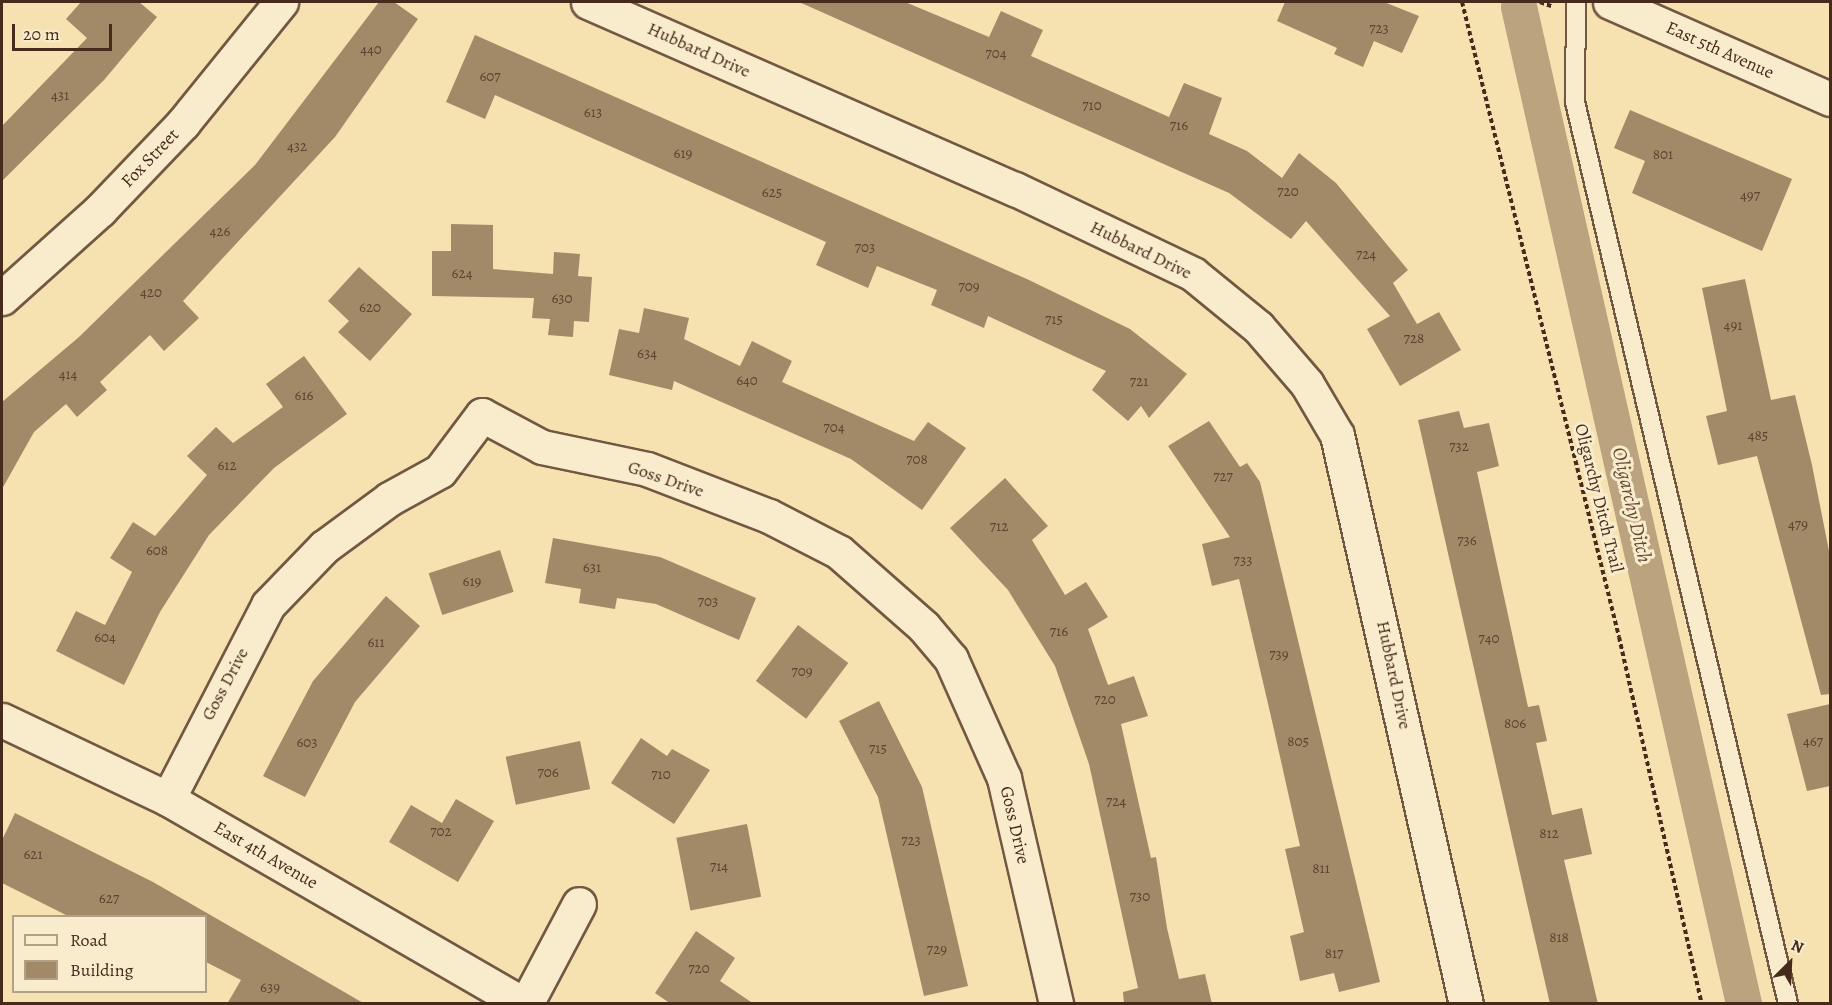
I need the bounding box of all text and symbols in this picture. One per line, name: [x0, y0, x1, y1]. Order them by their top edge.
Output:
scale bar: [15, 12, 116, 50]
street label: East 5th Avenue: [1663, 17, 1777, 83]
street label: Hubbard Drive: [644, 18, 754, 82]
house number: 723: [1369, 20, 1389, 38]
text: 20 m: [23, 22, 60, 46]
house number: 440: [360, 41, 382, 59]
house number: 704: [985, 45, 1007, 63]
house number: 607: [479, 68, 501, 86]
house number: 431: [51, 87, 69, 105]
house number: 710: [1082, 97, 1102, 115]
house number: 613: [584, 104, 602, 122]
house number: 716: [1170, 117, 1188, 135]
street label: Fox Street: [117, 124, 183, 192]
house number: 432: [287, 138, 307, 156]
house number: 619: [674, 145, 692, 163]
house number: 801: [1653, 146, 1673, 164]
house number: 720: [1277, 183, 1299, 201]
house number: 625: [762, 184, 782, 202]
house number: 497: [1740, 187, 1760, 205]
street label: Hubbard Drive: [1087, 216, 1195, 284]
house number: 426: [210, 223, 230, 241]
house number: 703: [855, 239, 875, 257]
house number: 724: [1356, 246, 1376, 264]
house number: 624: [452, 265, 472, 283]
house number: 709: [958, 278, 980, 296]
house number: 420: [140, 284, 162, 302]
house number: 630: [551, 290, 573, 308]
house number: 620: [359, 299, 381, 317]
house number: 715: [1045, 311, 1063, 329]
house number: 491: [1724, 317, 1742, 335]
house number: 728: [1404, 330, 1424, 348]
house number: 634: [637, 345, 657, 363]
house number: 414: [59, 366, 77, 384]
house number: 640: [736, 372, 758, 390]
house number: 721: [1130, 373, 1148, 391]
house number: 616: [295, 387, 313, 405]
house number: 704: [823, 419, 845, 437]
street label: Oligarchy Ditch Trail: [1570, 421, 1628, 575]
house number: 485: [1748, 427, 1768, 445]
house number: 732: [1449, 438, 1469, 456]
water label: Oligarchy Ditch: [1607, 445, 1657, 565]
house number: 708: [906, 451, 928, 469]
street label: Goss Drive: [625, 456, 707, 502]
house number: 612: [217, 457, 237, 475]
house number: 727: [1213, 468, 1233, 486]
house number: 479: [1788, 516, 1808, 534]
house number: 712: [990, 518, 1008, 536]
house number: 736: [1457, 532, 1477, 550]
house number: 608: [146, 542, 168, 560]
house number: 733: [1234, 552, 1252, 570]
house number: 631: [583, 559, 601, 577]
house number: 619: [463, 573, 481, 591]
house number: 703: [698, 593, 718, 611]
street label: Hubbard Drive: [1372, 619, 1416, 731]
house number: 716: [1050, 623, 1068, 641]
house number: 604: [94, 629, 116, 647]
house number: 740: [1478, 630, 1500, 648]
house number: 611: [367, 634, 385, 652]
street label: Goss Drive: [197, 644, 253, 724]
house number: 739: [1269, 646, 1289, 664]
house number: 709: [791, 663, 813, 681]
house number: 720: [1094, 691, 1116, 709]
house number: 806: [1504, 715, 1526, 733]
house number: 805: [1287, 733, 1309, 751]
house number: 467: [1803, 733, 1823, 751]
house number: 603: [296, 734, 318, 752]
house number: 715: [869, 740, 887, 758]
house number: 706: [537, 764, 559, 782]
house number: 710: [651, 766, 671, 784]
street label: Goss Drive: [996, 784, 1034, 866]
house number: 724: [1106, 793, 1126, 811]
street label: East 4th Avenue: [210, 817, 322, 893]
house number: 702: [430, 823, 452, 841]
house number: 812: [1539, 825, 1559, 843]
house number: 723: [901, 832, 921, 850]
house number: 621: [23, 846, 43, 864]
house number: 714: [710, 858, 728, 876]
house number: 811: [1312, 860, 1330, 878]
house number: 730: [1130, 888, 1150, 906]
house number: 627: [99, 890, 119, 908]
legend: [12, 915, 207, 993]
text: Road: [70, 928, 107, 952]
house number: 818: [1549, 929, 1569, 947]
north arrow: [1760, 933, 1820, 993]
text: N: [1788, 934, 1807, 959]
house number: 729: [927, 941, 947, 959]
house number: 817: [1325, 945, 1343, 963]
text: Building: [70, 958, 134, 982]
house number: 720: [688, 960, 710, 978]
house number: 639: [260, 979, 280, 997]

